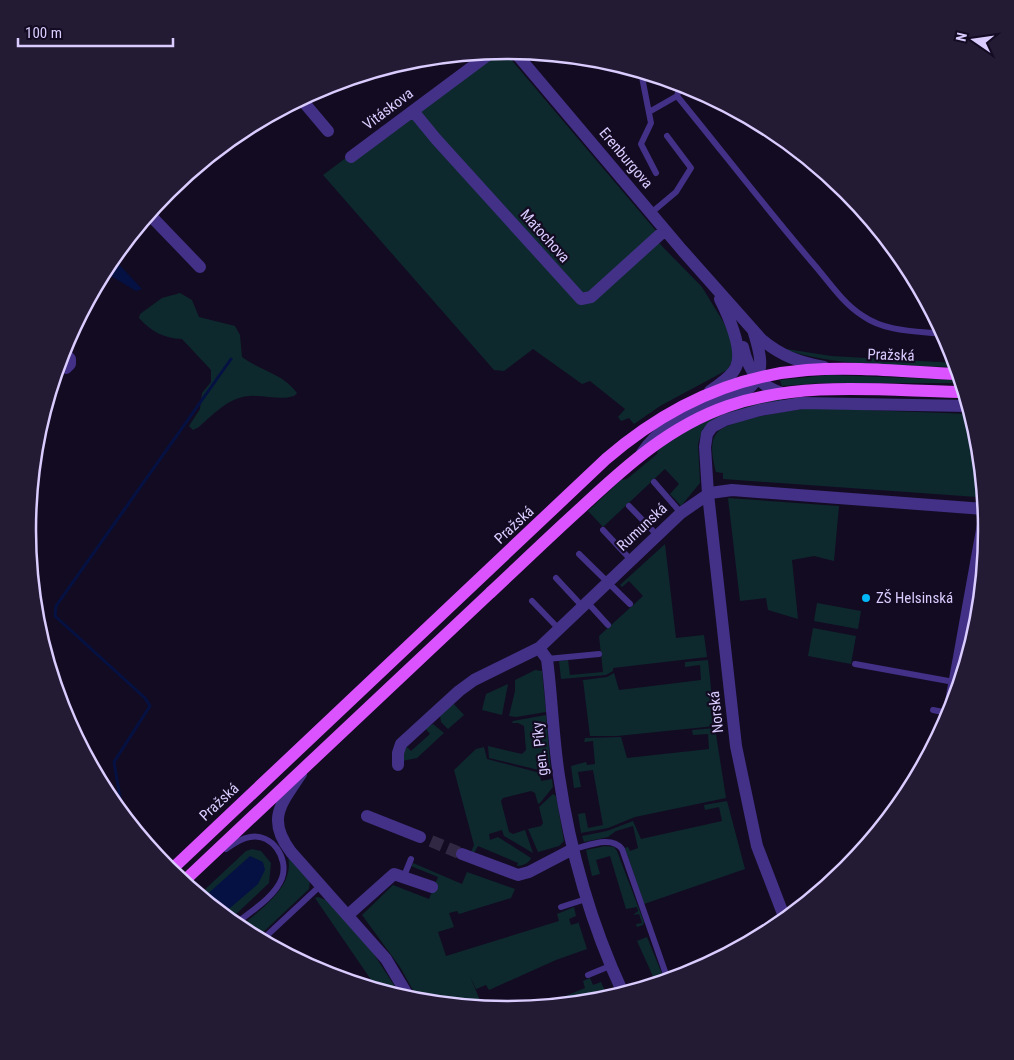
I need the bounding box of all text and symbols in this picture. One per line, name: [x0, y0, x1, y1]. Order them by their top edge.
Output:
scale bar: [18, 15, 172, 47]
north arrow: [949, 15, 999, 65]
text: 100 m: [25, 24, 62, 42]
text: N: [953, 31, 970, 43]
street label: Vitáskova: [359, 84, 417, 134]
street label: Erenburgova: [595, 124, 657, 192]
street label: Matochova: [516, 206, 574, 266]
street label: Pražská: [867, 345, 915, 365]
street label: Rumunská: [613, 499, 671, 555]
street label: Pražská: [491, 502, 537, 548]
place label: ZŠ Helsinská: [876, 589, 953, 607]
marker: ZŠ Helsinská: [860, 592, 872, 604]
street label: Norská: [705, 690, 727, 734]
street label: gen. Píky: [528, 721, 552, 777]
street label: Pražská: [196, 779, 242, 825]

